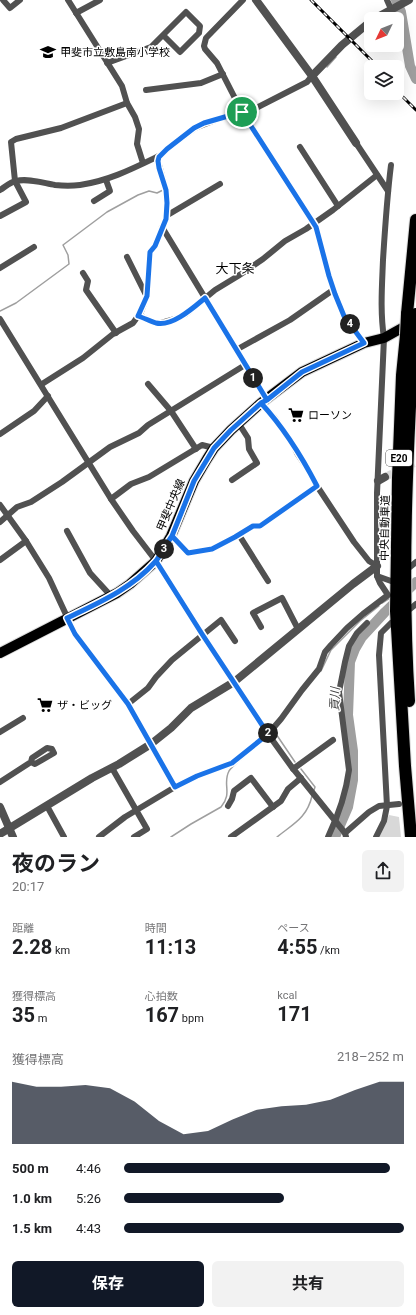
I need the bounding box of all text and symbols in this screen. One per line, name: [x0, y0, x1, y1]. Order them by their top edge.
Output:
north arrow: [364, 12, 404, 52]
map controls: [364, 12, 404, 100]
school or university icon: 甲斐市立敷島南小学校: [39, 43, 57, 61]
place label: 甲斐市立敷島南小学校: [60, 46, 170, 59]
button: layers: [364, 60, 404, 100]
pin: [225, 95, 259, 129]
icon: arrive: [231, 101, 253, 123]
district label: 大下条: [215, 261, 255, 276]
pin: 4: [340, 314, 360, 334]
text: 4: [347, 317, 353, 330]
pin: 1: [243, 368, 263, 388]
text: 1: [250, 371, 256, 384]
supermarket icon: ローソン: [287, 406, 305, 424]
place label: ローソン: [308, 409, 352, 422]
road number: E20: [386, 450, 412, 466]
street label: 甲斐中央線: [154, 477, 188, 533]
street label: 中央自動車道: [378, 495, 392, 561]
pin: 3: [154, 539, 174, 559]
text: 3: [161, 542, 167, 555]
water label: 貢川: [328, 685, 342, 711]
supermarket icon: ザ・ビッグ: [36, 696, 54, 714]
place label: ザ・ビッグ: [57, 699, 112, 712]
pin: 2: [258, 723, 278, 743]
text: 2: [265, 726, 271, 739]
button: share: [362, 850, 404, 892]
text: 夜のラン: [12, 851, 100, 876]
text: 20:17: [12, 879, 44, 894]
text: 距離: [12, 922, 34, 935]
text: 時間: [145, 922, 167, 935]
text: ペース: [277, 922, 310, 935]
text: 2.28: [12, 935, 52, 959]
text: 11:13: [145, 935, 196, 959]
text: 4:55: [277, 935, 317, 959]
text: km: [52, 944, 70, 957]
text: /km: [317, 944, 340, 957]
text: kcal: [277, 989, 297, 1002]
text: 獲得標高: [12, 990, 56, 1003]
text: 心拍数: [145, 990, 178, 1003]
text: 171: [277, 1002, 312, 1026]
text: 35: [12, 1003, 35, 1027]
text: 167: [145, 1003, 179, 1027]
text: m: [35, 1012, 47, 1025]
text: bpm: [179, 1012, 204, 1025]
text: 218–252 m: [337, 1049, 404, 1064]
text: 獲得標高: [12, 1052, 64, 1067]
text: 500 m: [12, 1161, 49, 1176]
text: 4:46: [76, 1161, 101, 1176]
text: 1.0 km: [12, 1191, 52, 1206]
text: 5:26: [76, 1191, 101, 1206]
text: 1.5 km: [12, 1221, 52, 1236]
text: 4:43: [76, 1221, 101, 1236]
button: 保存: [12, 1261, 204, 1307]
button: 共有: [212, 1261, 404, 1307]

